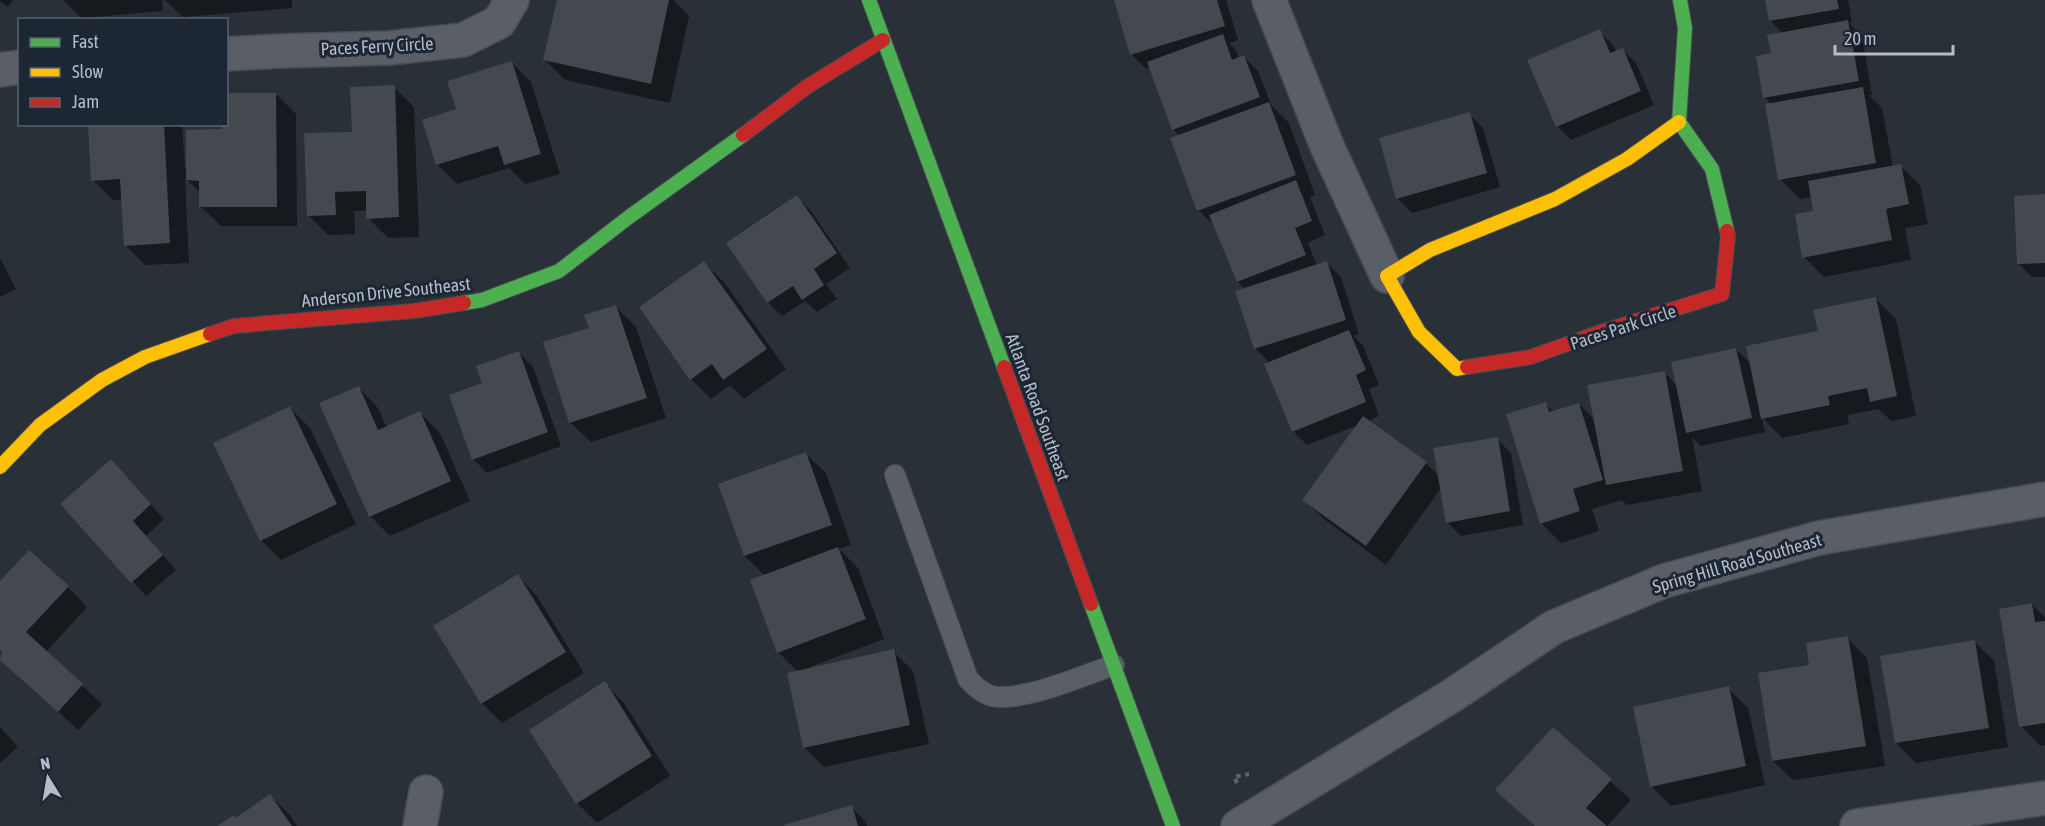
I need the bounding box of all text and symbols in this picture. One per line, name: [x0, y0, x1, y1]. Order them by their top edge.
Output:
legend: [18, 18, 228, 126]
scale bar: [1835, 18, 1954, 56]
text: 20 m: [1844, 28, 1876, 49]
text: Fast: [72, 31, 99, 52]
street label: Paces Ferry Circle: [320, 33, 434, 59]
text: Slow: [72, 61, 103, 82]
text: Jam: [72, 91, 99, 112]
street label: Anderson Drive Southeast: [301, 273, 471, 311]
street label: Paces Park Circle: [1567, 300, 1679, 354]
street label: Atlanta Road Southeast: [1002, 330, 1074, 484]
street label: Spring Hill Road Southeast: [1650, 529, 1824, 597]
north arrow: [18, 748, 78, 808]
text: N: [39, 754, 51, 773]

